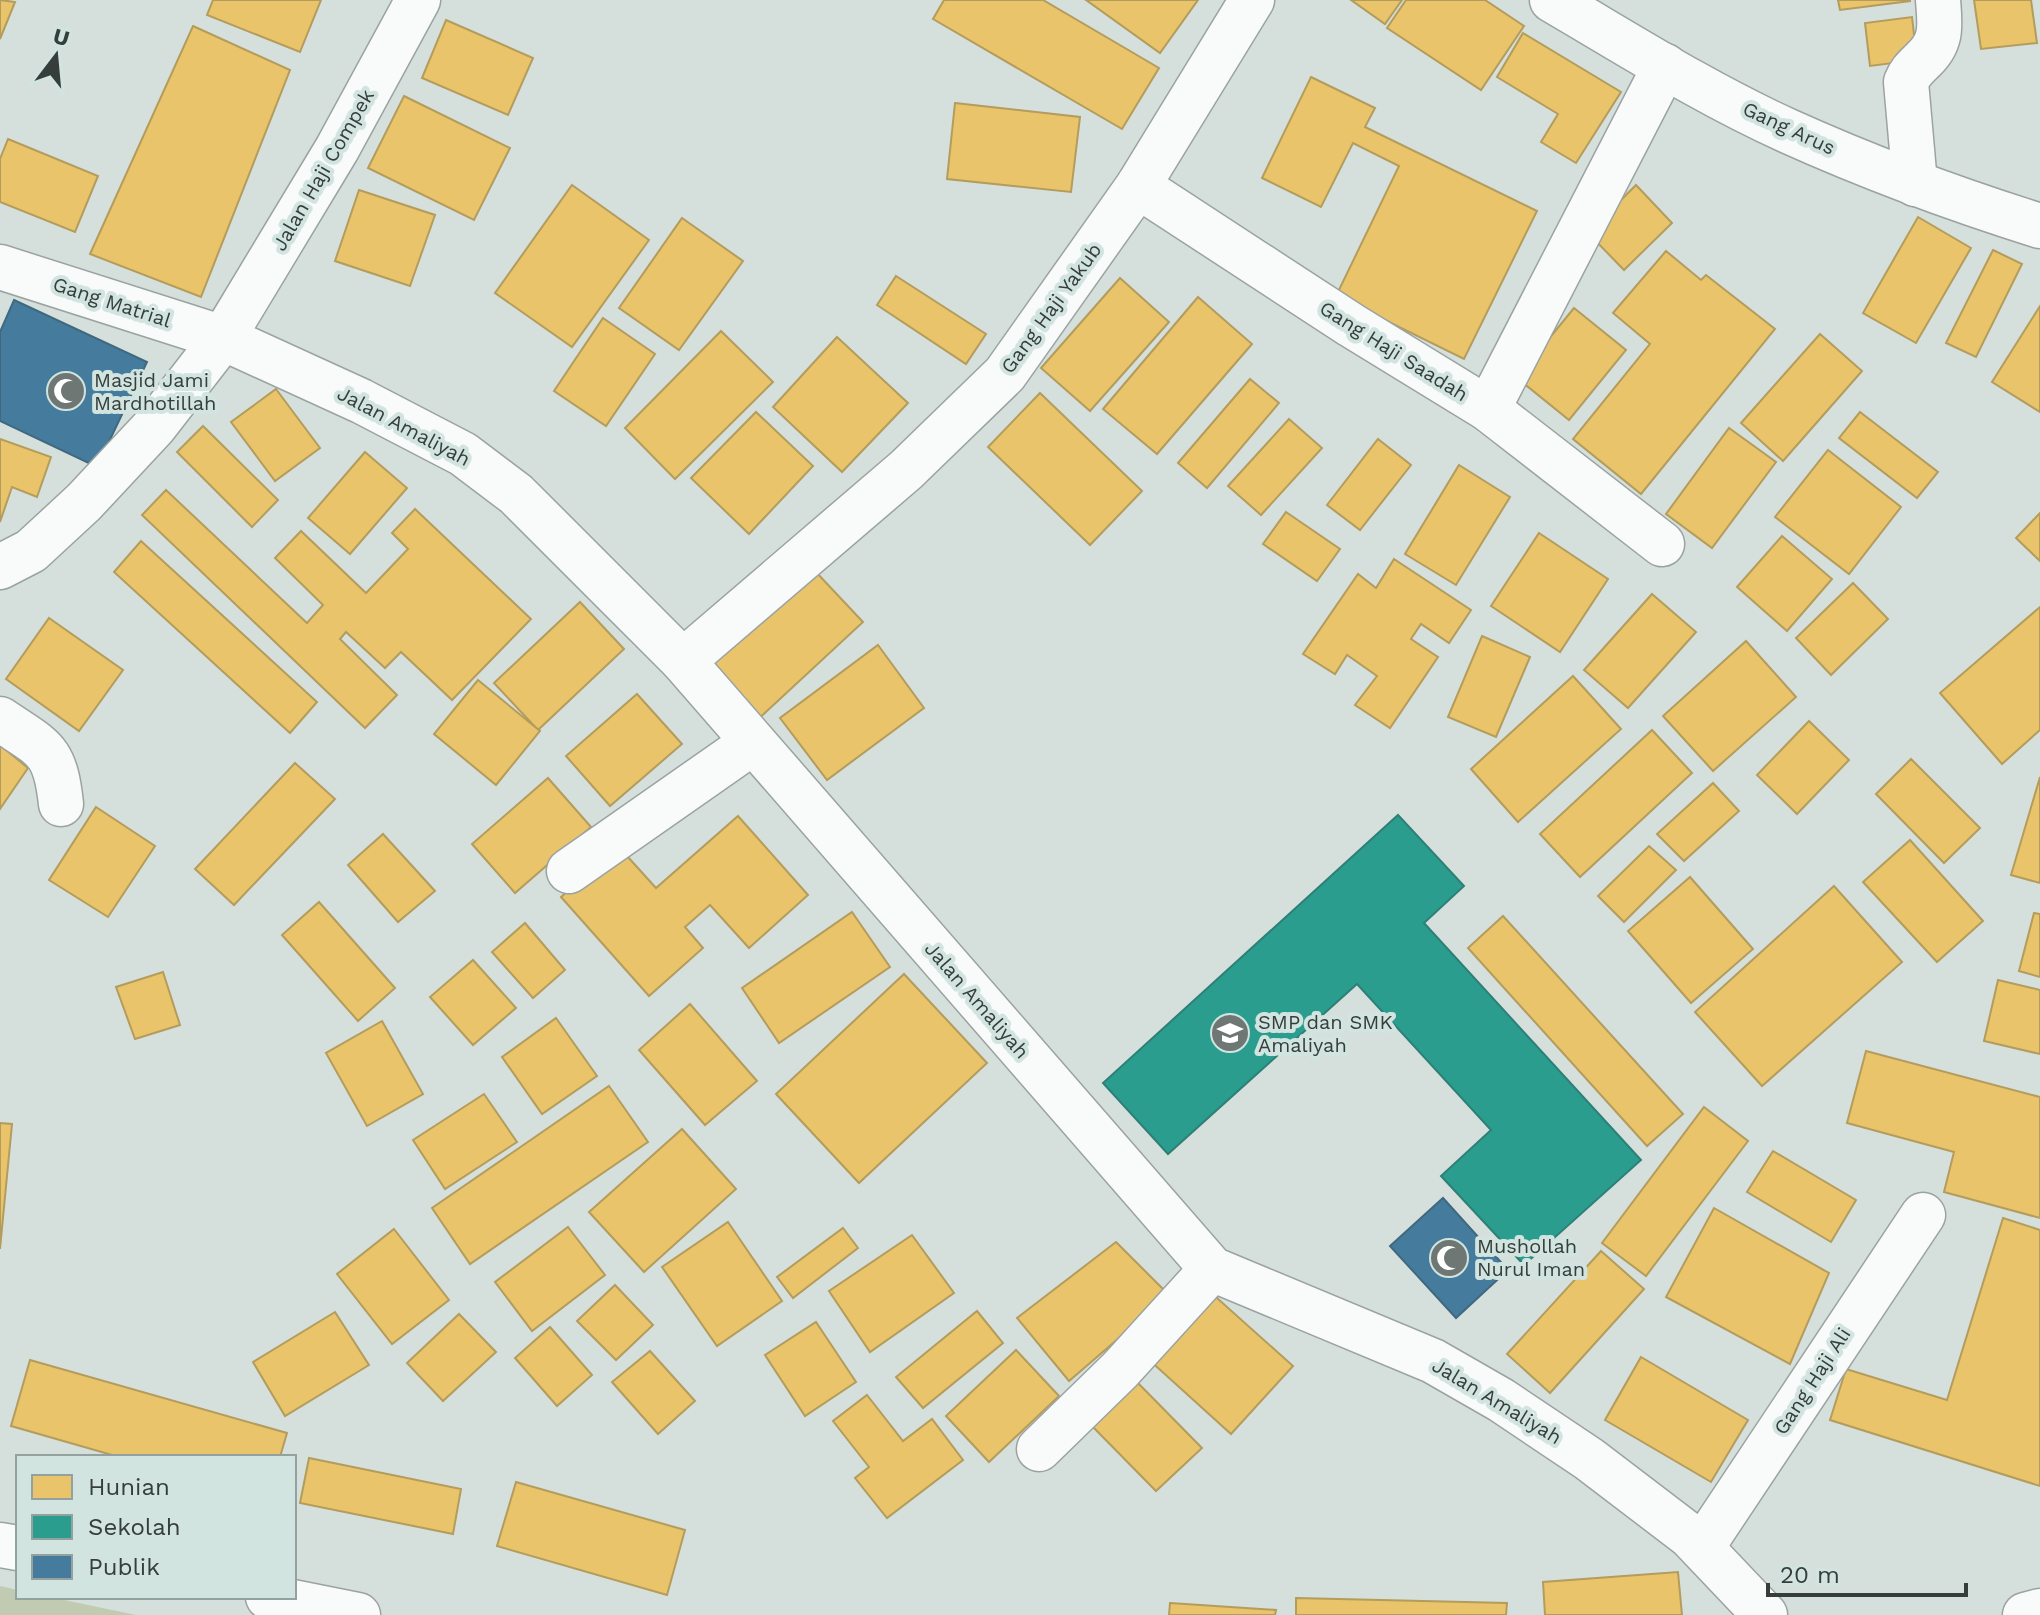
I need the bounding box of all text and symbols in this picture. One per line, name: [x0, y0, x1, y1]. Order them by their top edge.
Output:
north arrow: [16, 16, 96, 96]
text: U: [50, 23, 72, 51]
street label: Jalan Haji Compek: [267, 85, 379, 255]
street label: Gang Arus: [1739, 96, 1839, 160]
street label: Gang Haji Yakub: [996, 238, 1106, 378]
street label: Gang Matrial: [50, 272, 174, 332]
street label: Gang Haji Saadah: [1315, 296, 1473, 406]
place label: Masjid Jami Mardhotillah: [94, 368, 217, 415]
mosque icon: Masjid Jami Mardhotillah: [45, 370, 87, 412]
street label: Jalan Amaliyah: [334, 381, 474, 471]
street label: Jalan Amaliyah: [920, 937, 1034, 1063]
place label: SMP dan SMK Amaliyah: [1258, 1010, 1393, 1057]
school or university icon: SMP dan SMK Amaliyah: [1209, 1012, 1251, 1054]
place label: Mushollah Nurul Iman: [1477, 1234, 1585, 1281]
mosque icon: Mushollah Nurul Iman: [1428, 1237, 1470, 1279]
street label: Gang Haji Ali: [1768, 1323, 1856, 1439]
street label: Jalan Amaliyah: [1428, 1353, 1566, 1449]
legend: [16, 1455, 296, 1599]
text: Hunian: [88, 1473, 170, 1501]
text: Sekolah: [88, 1513, 181, 1541]
scale bar: [1768, 1547, 1966, 1597]
text: Publik: [88, 1553, 160, 1581]
text: 20 m: [1780, 1561, 1840, 1589]

